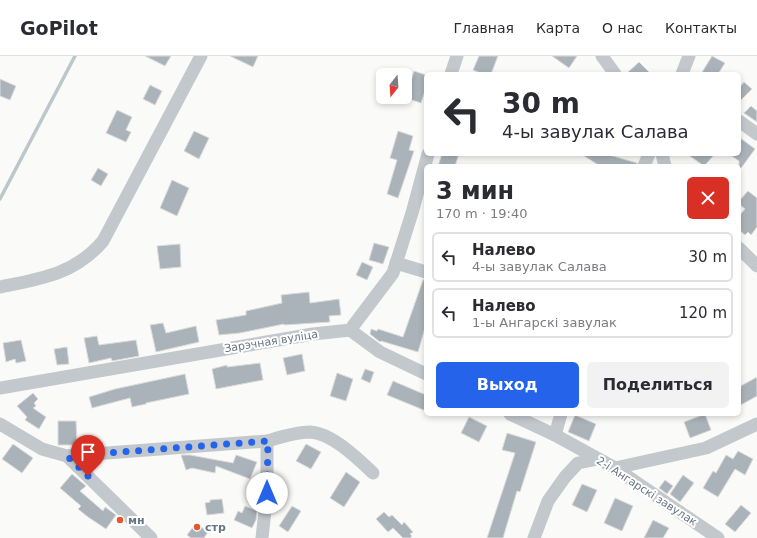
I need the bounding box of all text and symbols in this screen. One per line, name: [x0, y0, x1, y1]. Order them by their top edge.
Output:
text: GoPilot: [20, 17, 98, 39]
text: Главная: [453, 20, 514, 36]
text: Карта: [536, 20, 580, 36]
text: О нас: [602, 20, 643, 36]
text: Контакты: [665, 20, 737, 36]
north arrow: [376, 68, 412, 104]
map controls: [376, 68, 412, 104]
text: 30 m: [502, 87, 580, 120]
icon: left: [436, 88, 488, 140]
text: 4-ы завулак Салава: [502, 121, 689, 142]
text: 3 мин: [436, 177, 514, 205]
button: close: [687, 177, 729, 219]
text: 170 m · 19:40: [436, 206, 527, 221]
text: Налево: [472, 241, 536, 259]
icon: left: [438, 246, 460, 268]
text: 30 m: [689, 248, 727, 266]
text: 4-ы завулак Салава: [472, 259, 607, 274]
text: Налево: [472, 297, 536, 315]
icon: left: [438, 302, 460, 324]
text: 120 m: [679, 304, 727, 322]
text: 1-ы Ангарскі завулак: [472, 315, 617, 330]
street label: Зарэчная вуліца: [223, 328, 319, 355]
button: Выход: [436, 362, 579, 408]
button: Поделиться: [587, 362, 729, 408]
pin: [71, 435, 105, 476]
icon: arrive: [77, 441, 99, 463]
street label: 2-і Ангарскі завулак: [594, 454, 700, 529]
position arrow: [246, 472, 288, 514]
place label: мн: [128, 514, 145, 527]
marker: мн: [115, 515, 125, 525]
place label: стр: [205, 521, 226, 534]
marker: стр: [192, 522, 202, 532]

